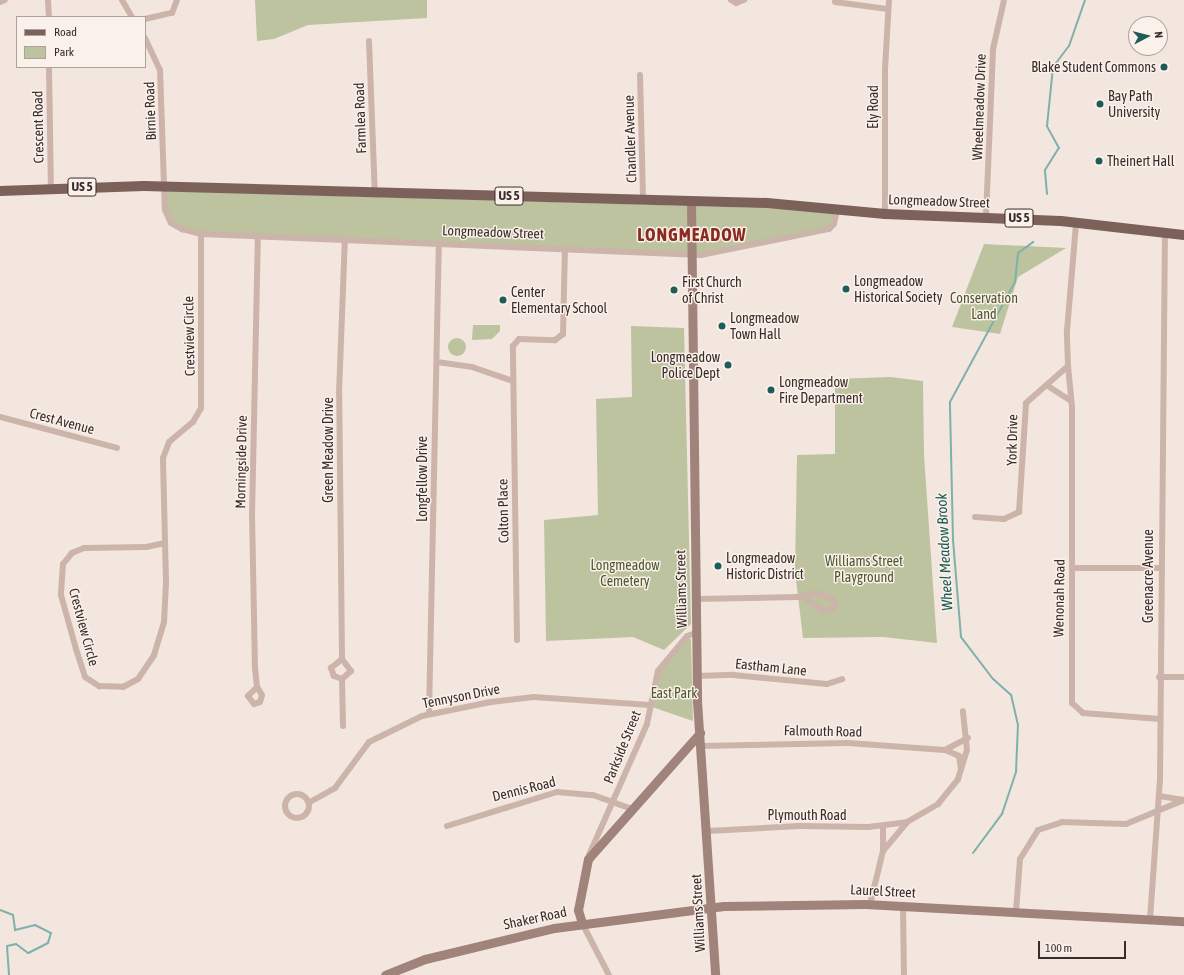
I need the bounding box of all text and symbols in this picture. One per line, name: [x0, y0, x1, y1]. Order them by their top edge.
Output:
legend: [16, 16, 146, 68]
north arrow: [1128, 16, 1168, 56]
text: Road: [54, 25, 77, 39]
text: N: [1153, 31, 1165, 39]
text: Park: [54, 45, 74, 59]
street label: Wheelmeadow Drive: [969, 53, 989, 161]
place label: Blake Student Commons: [1031, 59, 1156, 75]
marker: Blake Student Commons: [1159, 62, 1169, 72]
street label: Birnie Road: [141, 81, 159, 141]
street label: Farmlea Road: [350, 82, 370, 154]
street label: Ely Road: [865, 85, 881, 129]
place label: Bay Path University: [1108, 88, 1160, 120]
street label: Crescent Road: [29, 90, 47, 164]
street label: Chandler Avenue: [620, 95, 640, 183]
marker: Bay Path University: [1095, 99, 1105, 109]
place label: Theinert Hall: [1107, 153, 1174, 169]
marker: Theinert Hall: [1094, 156, 1104, 166]
road number: US 5: [67, 176, 97, 198]
road number: US 5: [494, 185, 524, 207]
street label: Longmeadow Street: [888, 191, 990, 211]
road number: US 5: [1004, 207, 1034, 229]
street label: Longmeadow Street: [442, 222, 544, 242]
district label: LONGMEADOW: [637, 224, 747, 246]
place label: Longmeadow Historical Society: [854, 273, 942, 306]
place label: First Church of Christ: [682, 274, 742, 306]
place label: Center Elementary School: [511, 284, 607, 316]
marker: Longmeadow Historical Society: [841, 284, 851, 294]
marker: First Church of Christ: [669, 285, 679, 295]
park label: Conservation Land: [950, 290, 1018, 322]
marker: Center Elementary School: [498, 295, 508, 305]
street label: Crestview Circle: [180, 296, 198, 376]
place label: Longmeadow Town Hall: [730, 310, 799, 342]
marker: Longmeadow Town Hall: [717, 321, 727, 331]
place label: Longmeadow Police Dept: [651, 349, 720, 382]
marker: Longmeadow Police Dept: [723, 360, 733, 370]
place label: Longmeadow Fire Department: [779, 374, 863, 406]
marker: Longmeadow Fire Department: [766, 385, 776, 395]
street label: Green Meadow Drive: [320, 397, 336, 503]
street label: Crest Avenue: [28, 404, 96, 438]
street label: York Drive: [1003, 414, 1021, 466]
street label: Morningside Drive: [232, 415, 250, 509]
street label: Longfellow Drive: [414, 436, 430, 522]
street label: Colton Place: [494, 479, 512, 543]
water label: Wheel Meadow Brook: [932, 493, 956, 611]
street label: Greenacre Avenue: [1140, 529, 1156, 623]
street label: Williams Street: [672, 550, 690, 628]
place label: Longmeadow Historic District: [726, 550, 804, 582]
park label: Williams Street Playground: [825, 553, 903, 586]
park label: Longmeadow Cemetery: [590, 557, 660, 590]
street label: Wenonah Road: [1050, 559, 1068, 637]
marker: Longmeadow Historic District: [713, 561, 723, 571]
street label: Crestview Circle: [66, 586, 102, 668]
street label: Eastham Lane: [734, 655, 808, 679]
street label: Tennyson Drive: [421, 680, 501, 712]
park label: East Park: [651, 685, 697, 701]
street label: Parkside Street: [600, 708, 644, 786]
street label: Falmouth Road: [784, 722, 862, 740]
street label: Dennis Road: [491, 773, 557, 805]
street label: Plymouth Road: [767, 807, 847, 823]
street label: Williams Street: [688, 874, 708, 952]
street label: Laurel Street: [850, 881, 916, 901]
street label: Shaker Road: [502, 903, 568, 933]
scale bar: [1040, 933, 1128, 959]
text: 100 m: [1045, 941, 1072, 955]

